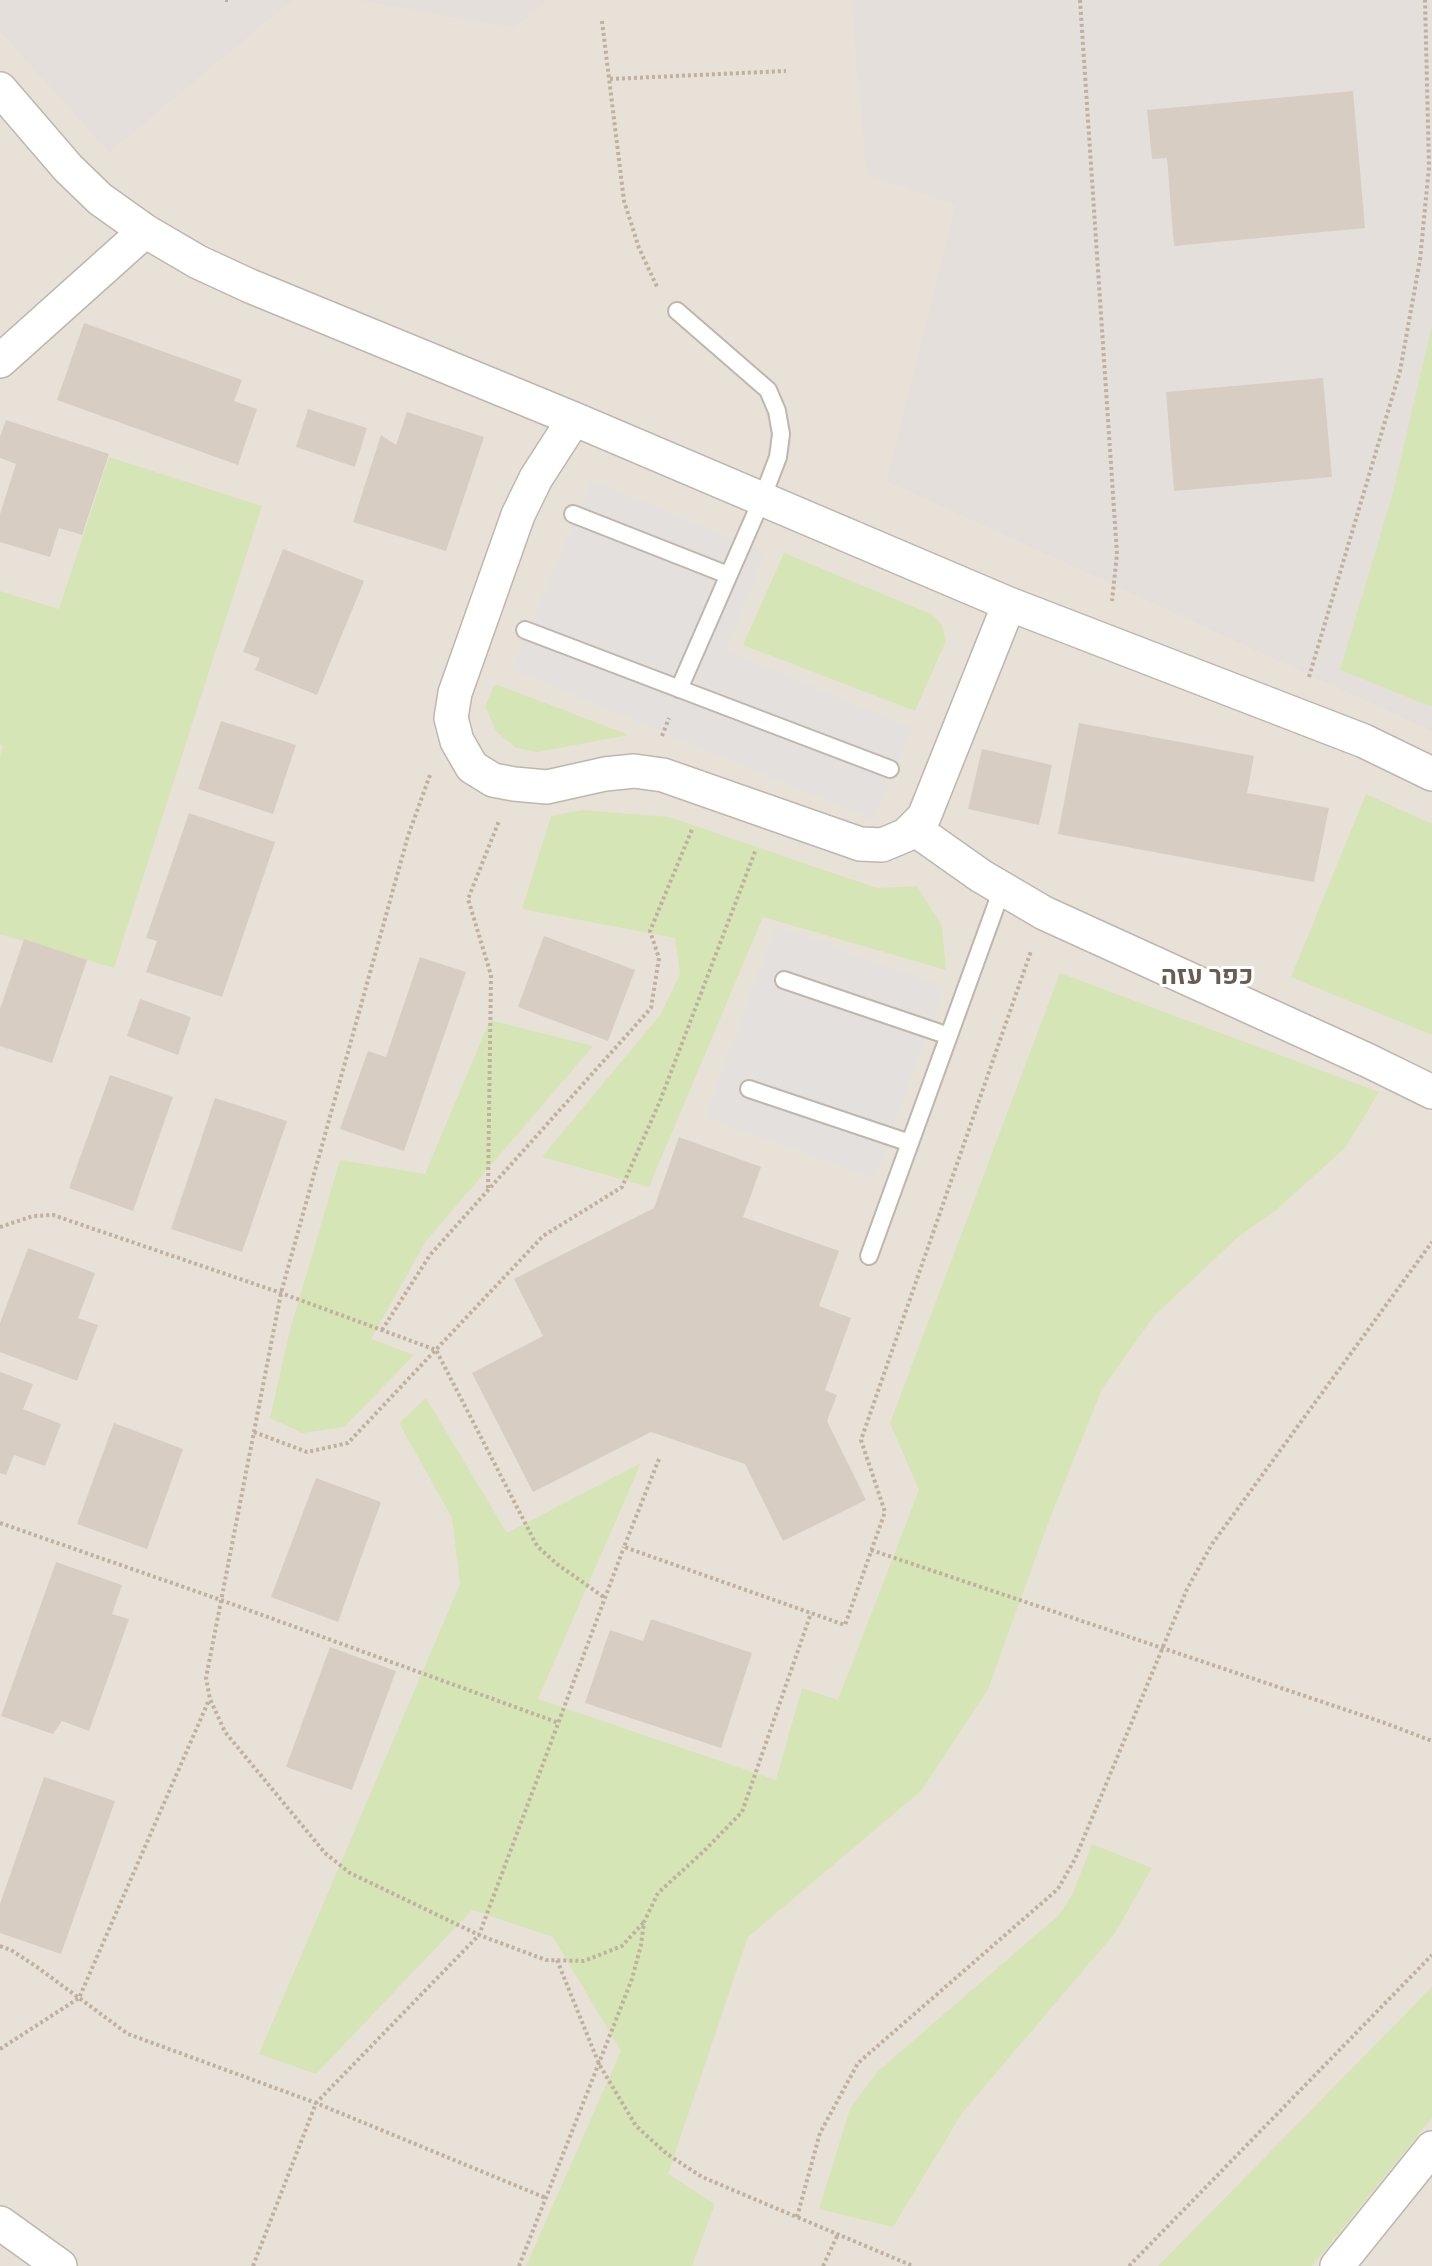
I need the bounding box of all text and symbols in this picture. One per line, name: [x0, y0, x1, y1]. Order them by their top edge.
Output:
district label: כפר עזה: [1161, 960, 1253, 992]

